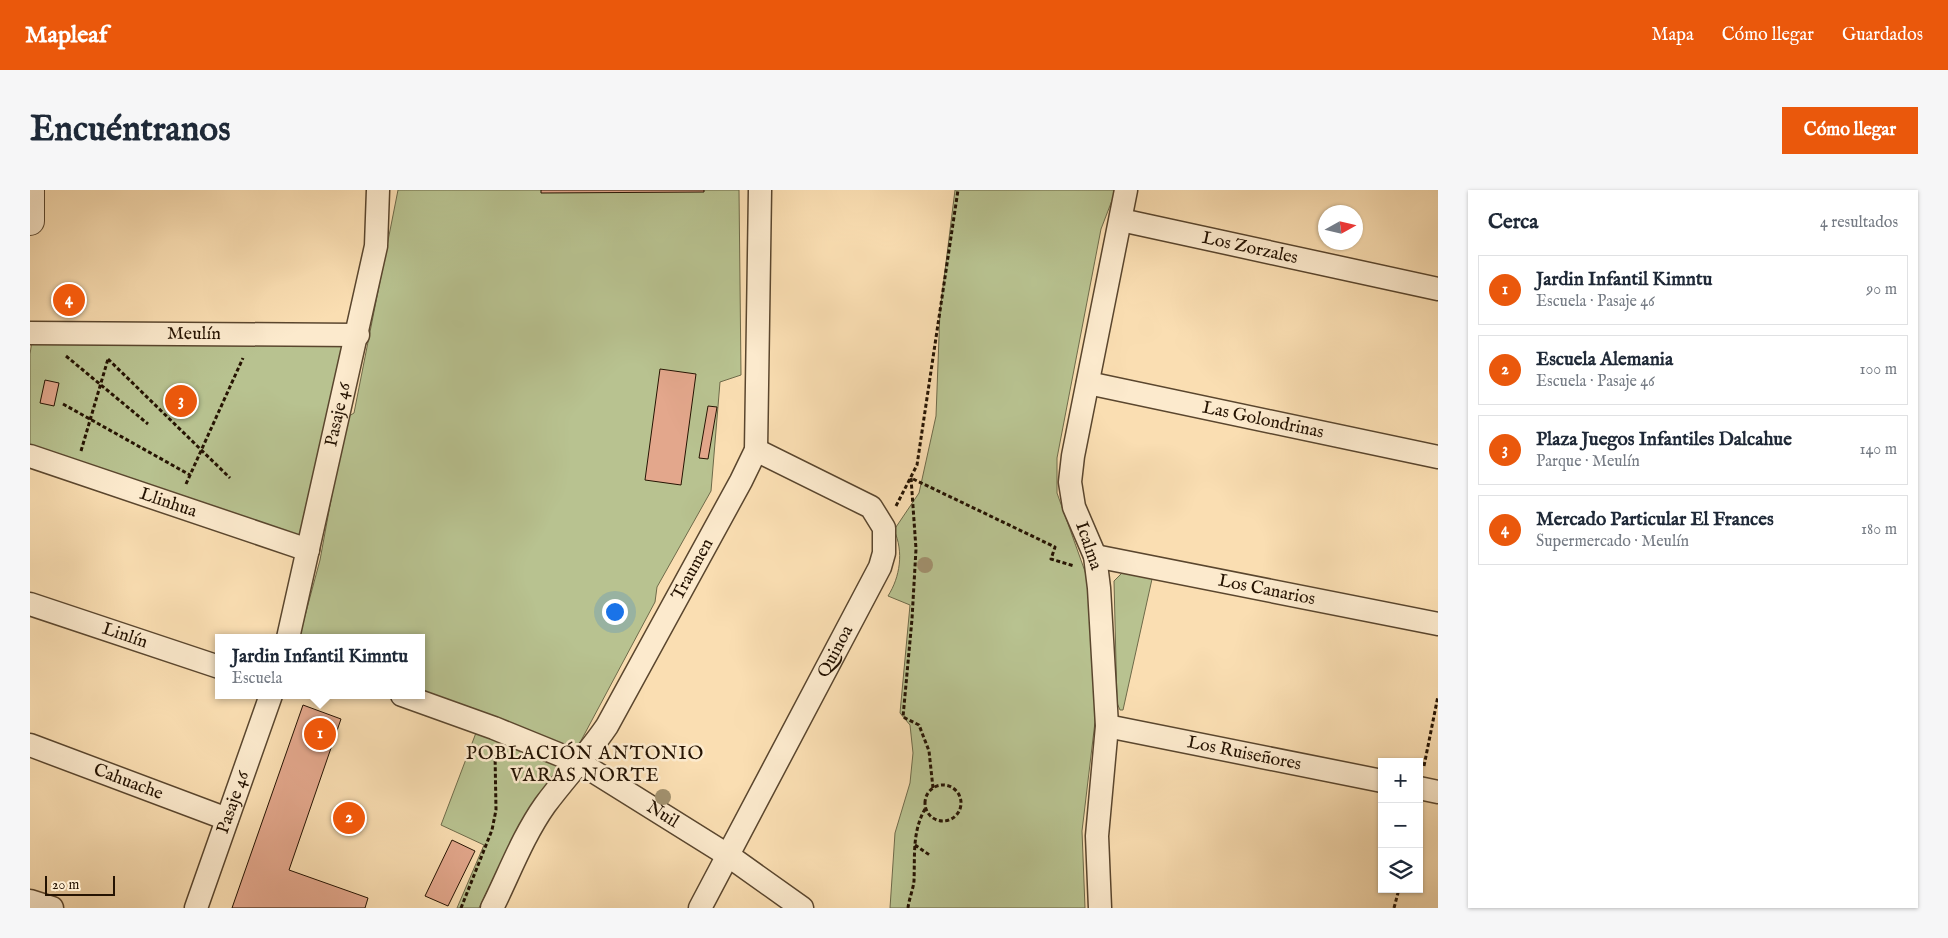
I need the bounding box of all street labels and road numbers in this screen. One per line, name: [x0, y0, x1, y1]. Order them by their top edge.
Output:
street label: Los Zorzales: [1200, 226, 1300, 270]
street label: Meulín: [167, 322, 221, 346]
street label: Pasaje 46: [320, 380, 357, 449]
street label: Las Golondrinas: [1200, 396, 1326, 444]
street label: Llinhua: [137, 482, 200, 523]
street label: Icalma: [1069, 519, 1107, 573]
street label: Traumen: [666, 534, 719, 604]
street label: Los Canarios: [1216, 569, 1317, 611]
street label: Linlín: [99, 617, 151, 654]
street label: Quinoa: [812, 621, 859, 682]
street label: Los Ruiseñores: [1185, 731, 1303, 776]
street label: Cahuache: [90, 758, 166, 805]
street label: Pasaje 46: [212, 767, 255, 837]
street label: Nuil: [642, 796, 683, 833]

